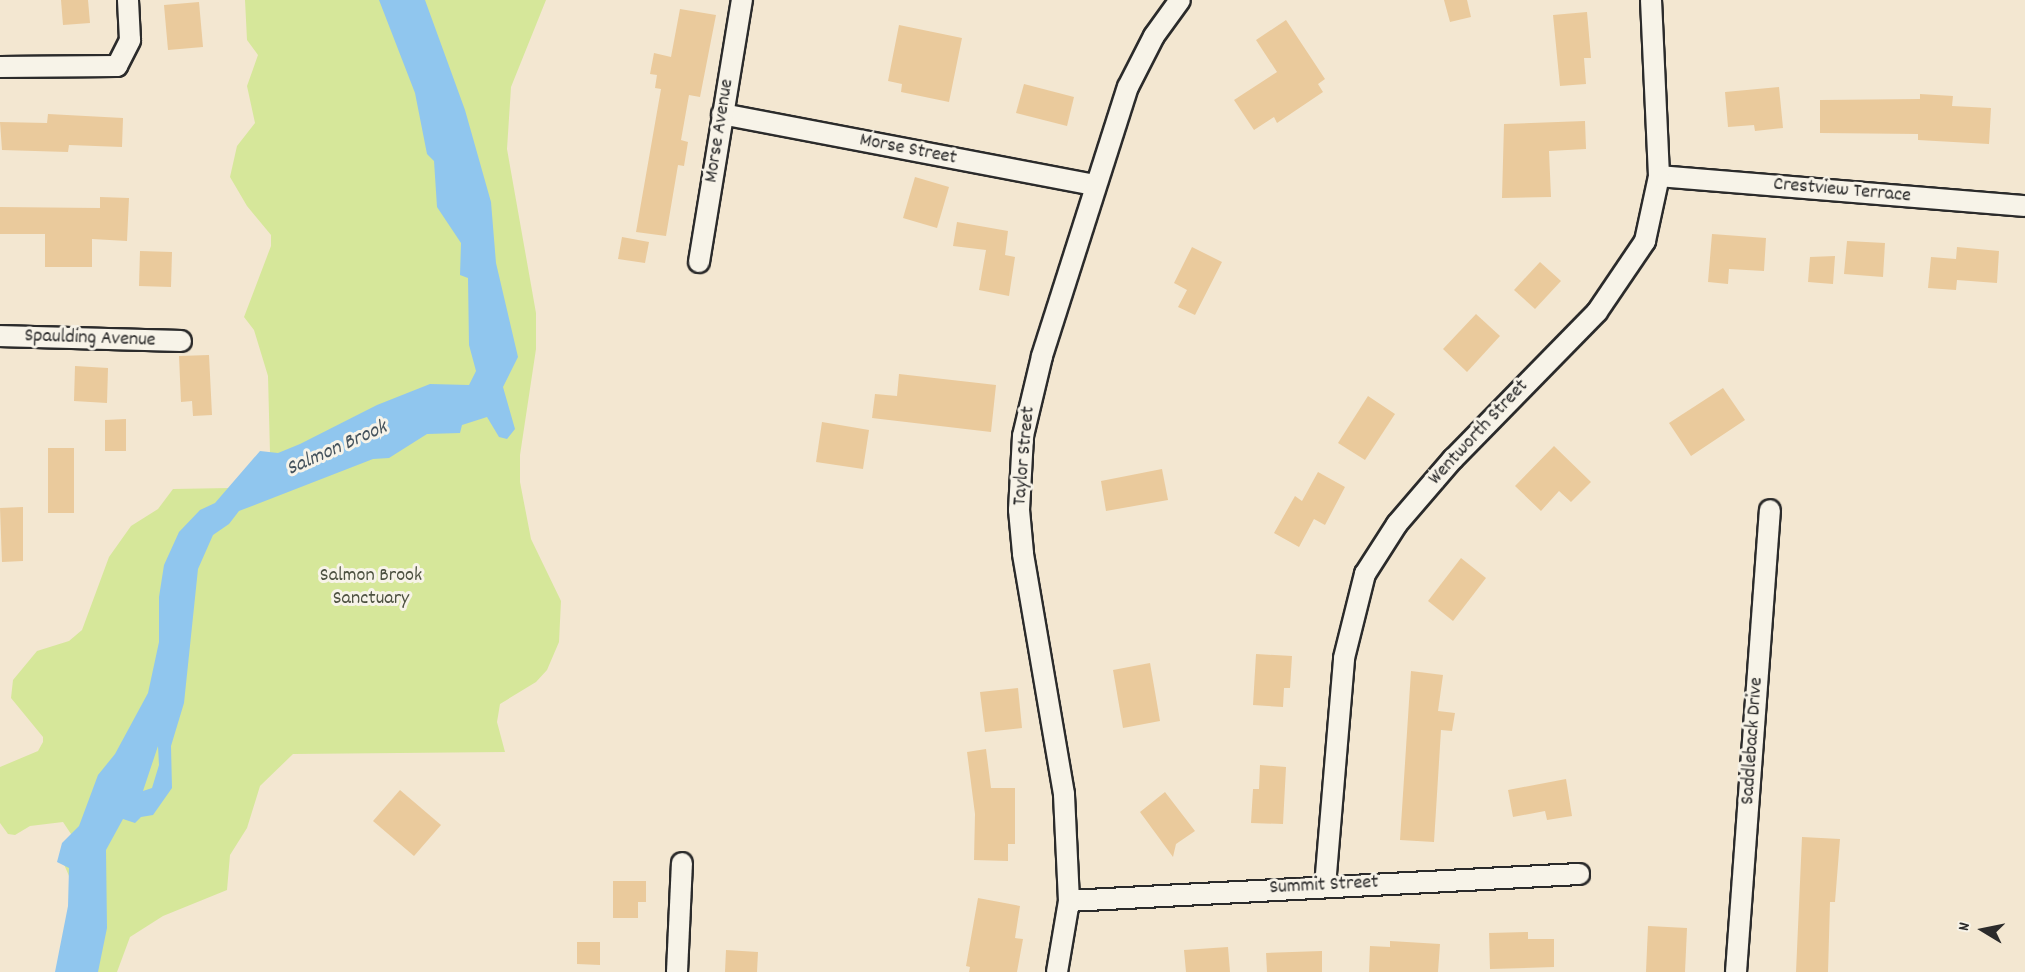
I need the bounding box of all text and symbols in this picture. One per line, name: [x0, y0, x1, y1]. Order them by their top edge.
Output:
street label: Morse Avenue: [700, 77, 740, 185]
street label: Morse Street: [857, 129, 959, 171]
street label: Crestview Terrace: [1772, 173, 1912, 209]
street label: Spaulding Avenue: [24, 325, 156, 353]
street label: Wentworth Street: [1424, 375, 1534, 491]
street label: Taylor Street: [1009, 405, 1041, 507]
water label: Salmon Brook: [283, 416, 391, 482]
park label: Salmon Brook Sanctuary: [320, 564, 422, 611]
street label: Saddleback Drive: [1737, 676, 1769, 806]
street label: Summit Street: [1269, 871, 1379, 901]
north arrow: [1953, 900, 2013, 960]
text: N: [1953, 921, 1977, 933]

